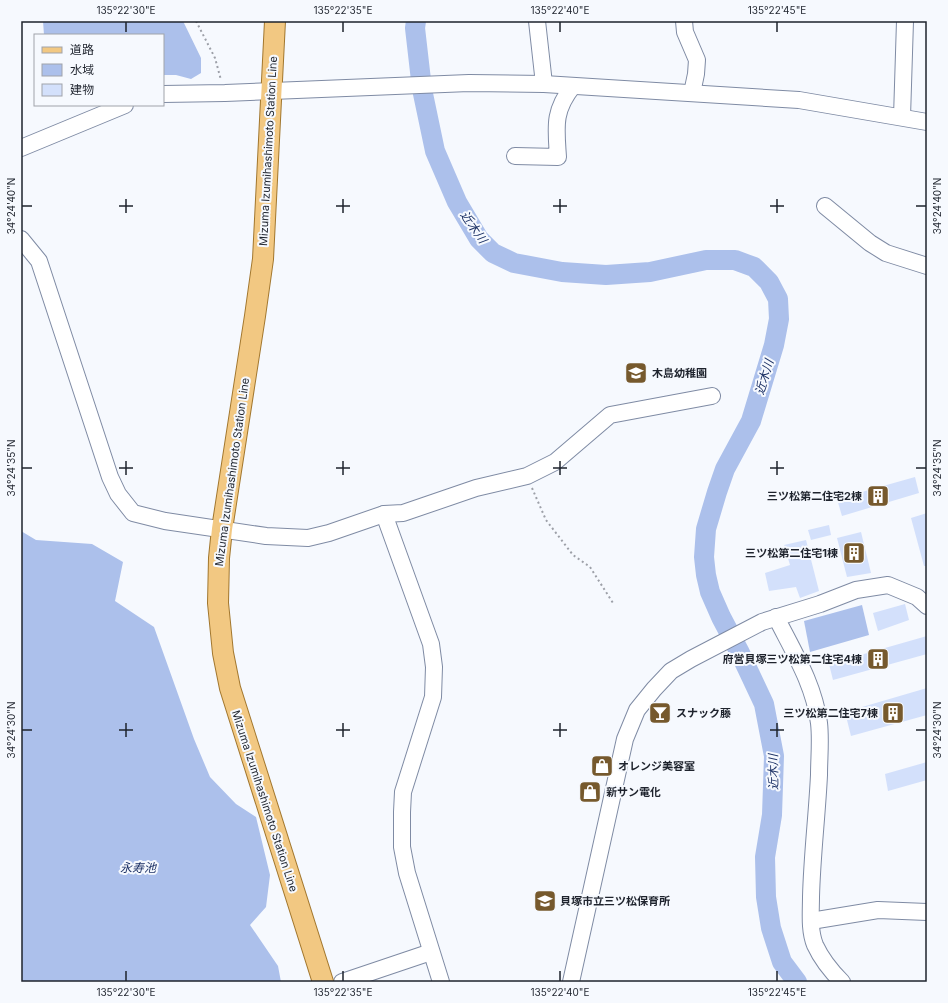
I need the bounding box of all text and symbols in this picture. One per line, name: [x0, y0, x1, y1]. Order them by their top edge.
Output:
text: 135°22'30"E: [96, 4, 156, 16]
text: 135°22'35"E: [314, 4, 373, 16]
text: 135°22'40"E: [531, 4, 589, 16]
text: 135°22'45"E: [748, 4, 806, 16]
legend: [34, 34, 164, 106]
text: 道路: [70, 42, 94, 57]
street label: Mizuma Izumihashimoto Station Line: [256, 56, 280, 246]
text: 水域: [70, 62, 94, 77]
text: 建物: [70, 82, 94, 97]
text: 34°24'40"N: [5, 178, 17, 234]
text: 34°24'40"N: [931, 178, 943, 234]
water label: 近木川: [458, 208, 492, 248]
water label: 近木川: [752, 356, 777, 396]
school or university icon: 木島幼稚園: [623, 360, 649, 386]
place label: 木島幼稚園: [652, 366, 707, 380]
street label: Mizuma Izumihashimoto Station Line: [212, 377, 252, 567]
text: 34°24'35"N: [5, 440, 17, 496]
text: 34°24'35"N: [931, 440, 943, 496]
building icon: 三ツ松第二住宅2棟: [865, 483, 891, 509]
place label: 三ツ松第二住宅2棟: [767, 489, 862, 503]
building icon: 三ツ松第二住宅1棟: [841, 540, 867, 566]
place label: 三ツ松第二住宅1棟: [745, 546, 838, 560]
building icon: 府営貝塚三ツ松第二住宅4棟: [865, 646, 891, 672]
place label: 府営貝塚三ツ松第二住宅4棟: [723, 652, 862, 666]
bar icon: スナック藤: [647, 700, 673, 726]
building icon: 三ツ松第二住宅7棟: [880, 700, 906, 726]
text: 34°24'30"N: [5, 701, 17, 759]
text: 34°24'30"N: [931, 701, 943, 759]
place label: スナック藤: [676, 706, 731, 720]
place label: 三ツ松第二住宅7棟: [784, 706, 878, 720]
street label: Mizuma Izumihashimoto Station Line: [229, 708, 301, 894]
water label: 近木川: [765, 752, 781, 790]
shop icon: オレンジ美容室: [589, 753, 615, 779]
place label: オレンジ美容室: [618, 759, 695, 773]
shop icon: 新サン電化: [577, 779, 603, 805]
place label: 新サン電化: [606, 785, 661, 799]
water label: 永寿池: [120, 860, 157, 875]
school or university icon: 貝塚市立三ツ松保育所: [532, 888, 558, 914]
place label: 貝塚市立三ツ松保育所: [560, 894, 670, 908]
text: 135°22'30"E: [96, 986, 156, 998]
text: 135°22'35"E: [314, 986, 373, 998]
text: 135°22'40"E: [531, 986, 589, 998]
text: 135°22'45"E: [748, 986, 806, 998]

